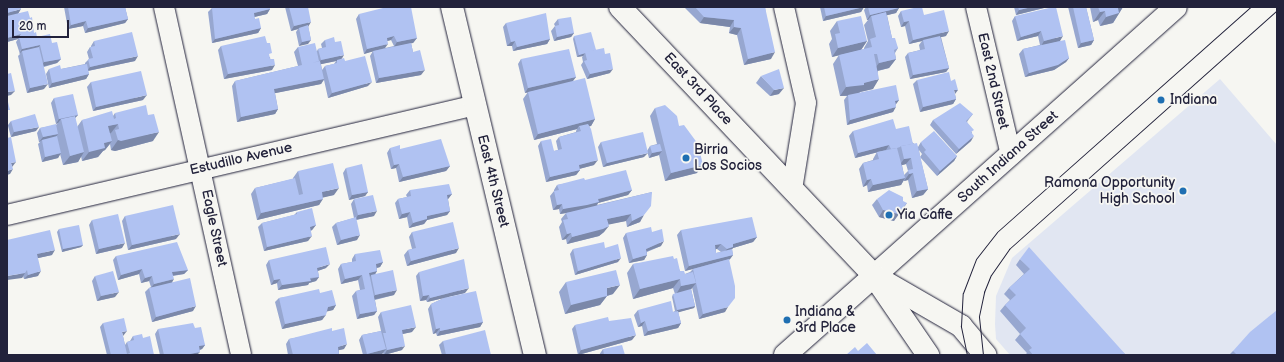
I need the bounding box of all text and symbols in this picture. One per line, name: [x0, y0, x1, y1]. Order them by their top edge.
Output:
scale bar: [14, 12, 71, 38]
text: 20 m: [19, 19, 46, 34]
street label: East 2nd Street: [974, 31, 1012, 131]
street label: East 3rd Place: [660, 49, 736, 129]
place label: Indiana: [1170, 92, 1217, 108]
marker: Indiana: [1155, 94, 1167, 106]
street label: South Indiana Street: [954, 107, 1062, 207]
street label: East 4th Street: [473, 133, 513, 229]
street label: Estudillo Avenue: [188, 139, 294, 179]
place label: Birria Los Socios: [694, 142, 762, 174]
marker: Birria Los Socios: [681, 153, 691, 163]
place label: Ramona Opportunity High School: [1044, 175, 1175, 208]
marker: Ramona Opportunity High School: [1178, 186, 1188, 196]
street label: Eagle Street: [198, 188, 230, 268]
place label: Yia Caffe: [897, 207, 953, 223]
marker: Yia Caffe: [884, 210, 894, 220]
place label: Indiana & 3rd Place: [795, 304, 856, 336]
marker: Indiana & 3rd Place: [782, 315, 792, 325]

